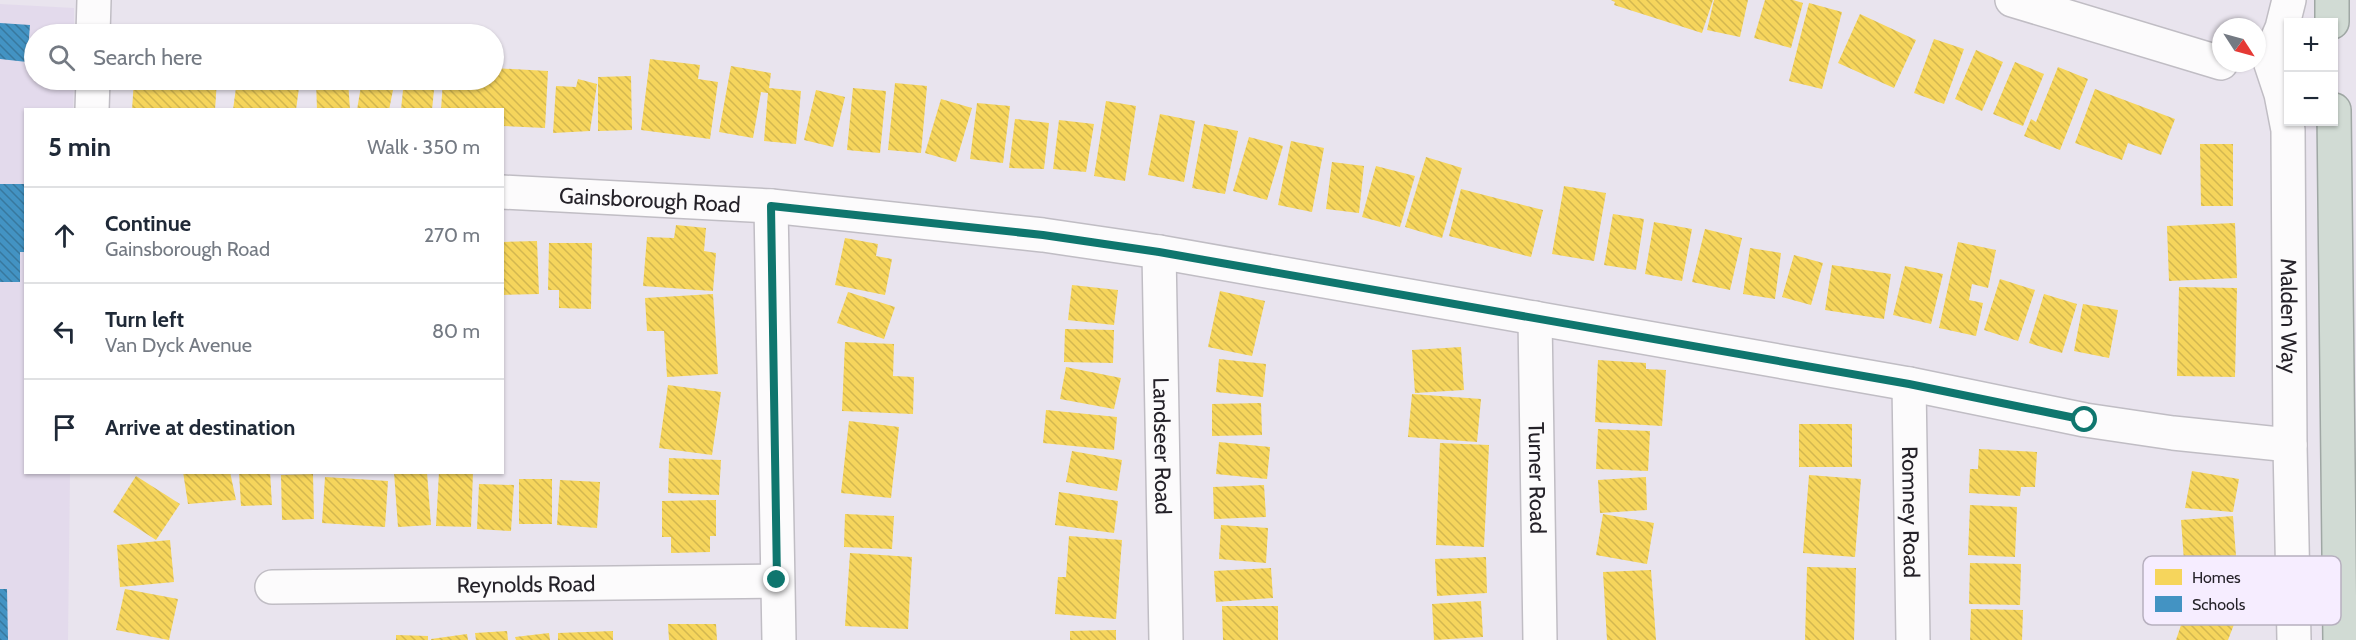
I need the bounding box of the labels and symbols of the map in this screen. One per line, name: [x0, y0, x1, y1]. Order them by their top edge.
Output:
north arrow: [2212, 18, 2266, 72]
street label: Gainsborough Road: [558, 181, 741, 218]
street label: Malden Way: [2275, 258, 2303, 374]
street label: Landseer Road: [1148, 377, 1177, 515]
route start: [2071, 406, 2097, 432]
street label: Turner Road: [1523, 422, 1552, 534]
street label: Romney Road: [1896, 446, 1926, 578]
legend: [2143, 556, 2341, 625]
route end: [763, 566, 789, 592]
text: Homes: [2192, 568, 2241, 587]
street label: Reynolds Road: [456, 570, 595, 598]
text: Schools: [2192, 595, 2246, 614]

